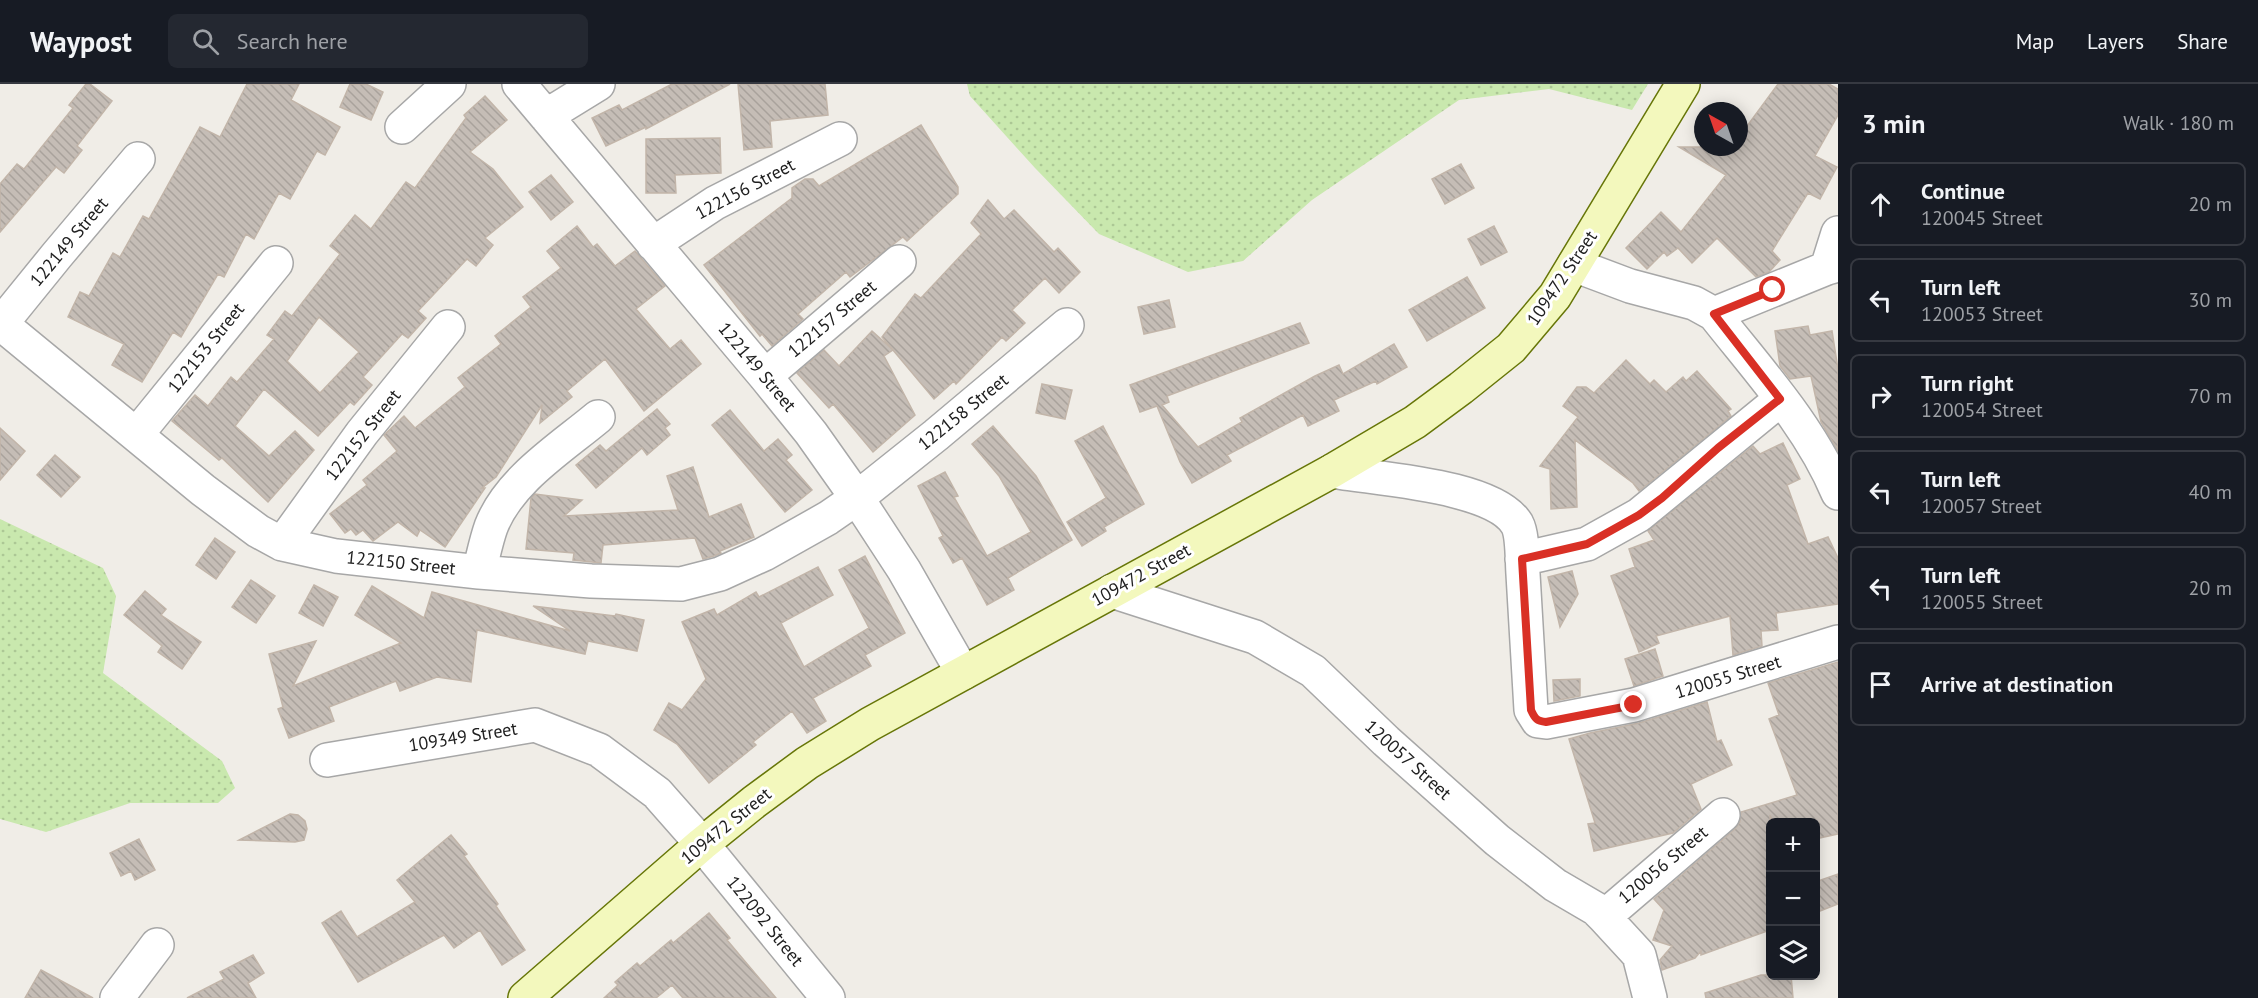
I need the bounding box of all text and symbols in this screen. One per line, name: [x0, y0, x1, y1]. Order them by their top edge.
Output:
search box: [168, 14, 588, 68]
text: Waypost: [30, 23, 132, 60]
icon: search: [189, 25, 222, 58]
text: Search here: [237, 27, 348, 55]
text: Map: [2016, 28, 2054, 55]
text: Layers: [2087, 28, 2144, 55]
text: Share: [2177, 28, 2228, 55]
north arrow: [1694, 102, 1748, 156]
text: 3 min: [1862, 107, 1925, 140]
text: Walk · 180 m: [2123, 110, 2234, 136]
street label: 122156 Street: [691, 153, 799, 224]
text: Continue: [1921, 177, 2005, 205]
icon: ahead: [1864, 188, 1897, 221]
text: 20 m: [2189, 191, 2232, 217]
street label: 122149 Street: [25, 192, 113, 291]
text: 120045 Street: [1921, 205, 2043, 231]
street label: 109472 Street: [1521, 226, 1602, 330]
text: Turn left: [1921, 273, 2001, 301]
street label: 122157 Street: [783, 275, 881, 362]
route start: [1759, 276, 1785, 302]
icon: left: [1864, 284, 1897, 317]
text: 30 m: [2189, 287, 2232, 313]
street label: 122153 Street: [162, 298, 249, 398]
text: 120053 Street: [1921, 301, 2043, 327]
street label: 122149 Street: [713, 317, 801, 416]
street label: 122158 Street: [913, 368, 1013, 455]
text: Turn right: [1921, 369, 2013, 397]
icon: right: [1864, 380, 1897, 413]
text: 70 m: [2189, 383, 2232, 409]
street label: 122152 Street: [320, 384, 405, 485]
text: 120054 Street: [1921, 397, 2043, 423]
text: Turn left: [1921, 465, 2001, 493]
icon: left: [1864, 476, 1897, 509]
text: 40 m: [2189, 479, 2232, 505]
text: 120057 Street: [1921, 493, 2042, 519]
street label: 109472 Street: [1087, 538, 1194, 611]
street label: 122150 Street: [345, 545, 457, 580]
text: Turn left: [1921, 561, 2001, 589]
icon: left: [1864, 572, 1897, 605]
text: 20 m: [2189, 575, 2232, 601]
text: 120055 Street: [1921, 589, 2043, 615]
street label: 120055 Street: [1672, 649, 1784, 704]
icon: arrive: [1864, 668, 1897, 701]
text: Arrive at destination: [1921, 670, 2113, 698]
route end: [1620, 691, 1646, 717]
street label: 120057 Street: [1360, 715, 1456, 805]
street label: 109349 Street: [407, 717, 519, 756]
street label: 109472 Street: [676, 782, 776, 869]
map controls: [1766, 818, 1820, 980]
button: +: [1766, 818, 1820, 872]
street label: 120056 Street: [1613, 821, 1712, 909]
street label: 122092 Street: [722, 871, 809, 971]
button: −: [1766, 872, 1820, 926]
button: layers: [1766, 926, 1820, 980]

